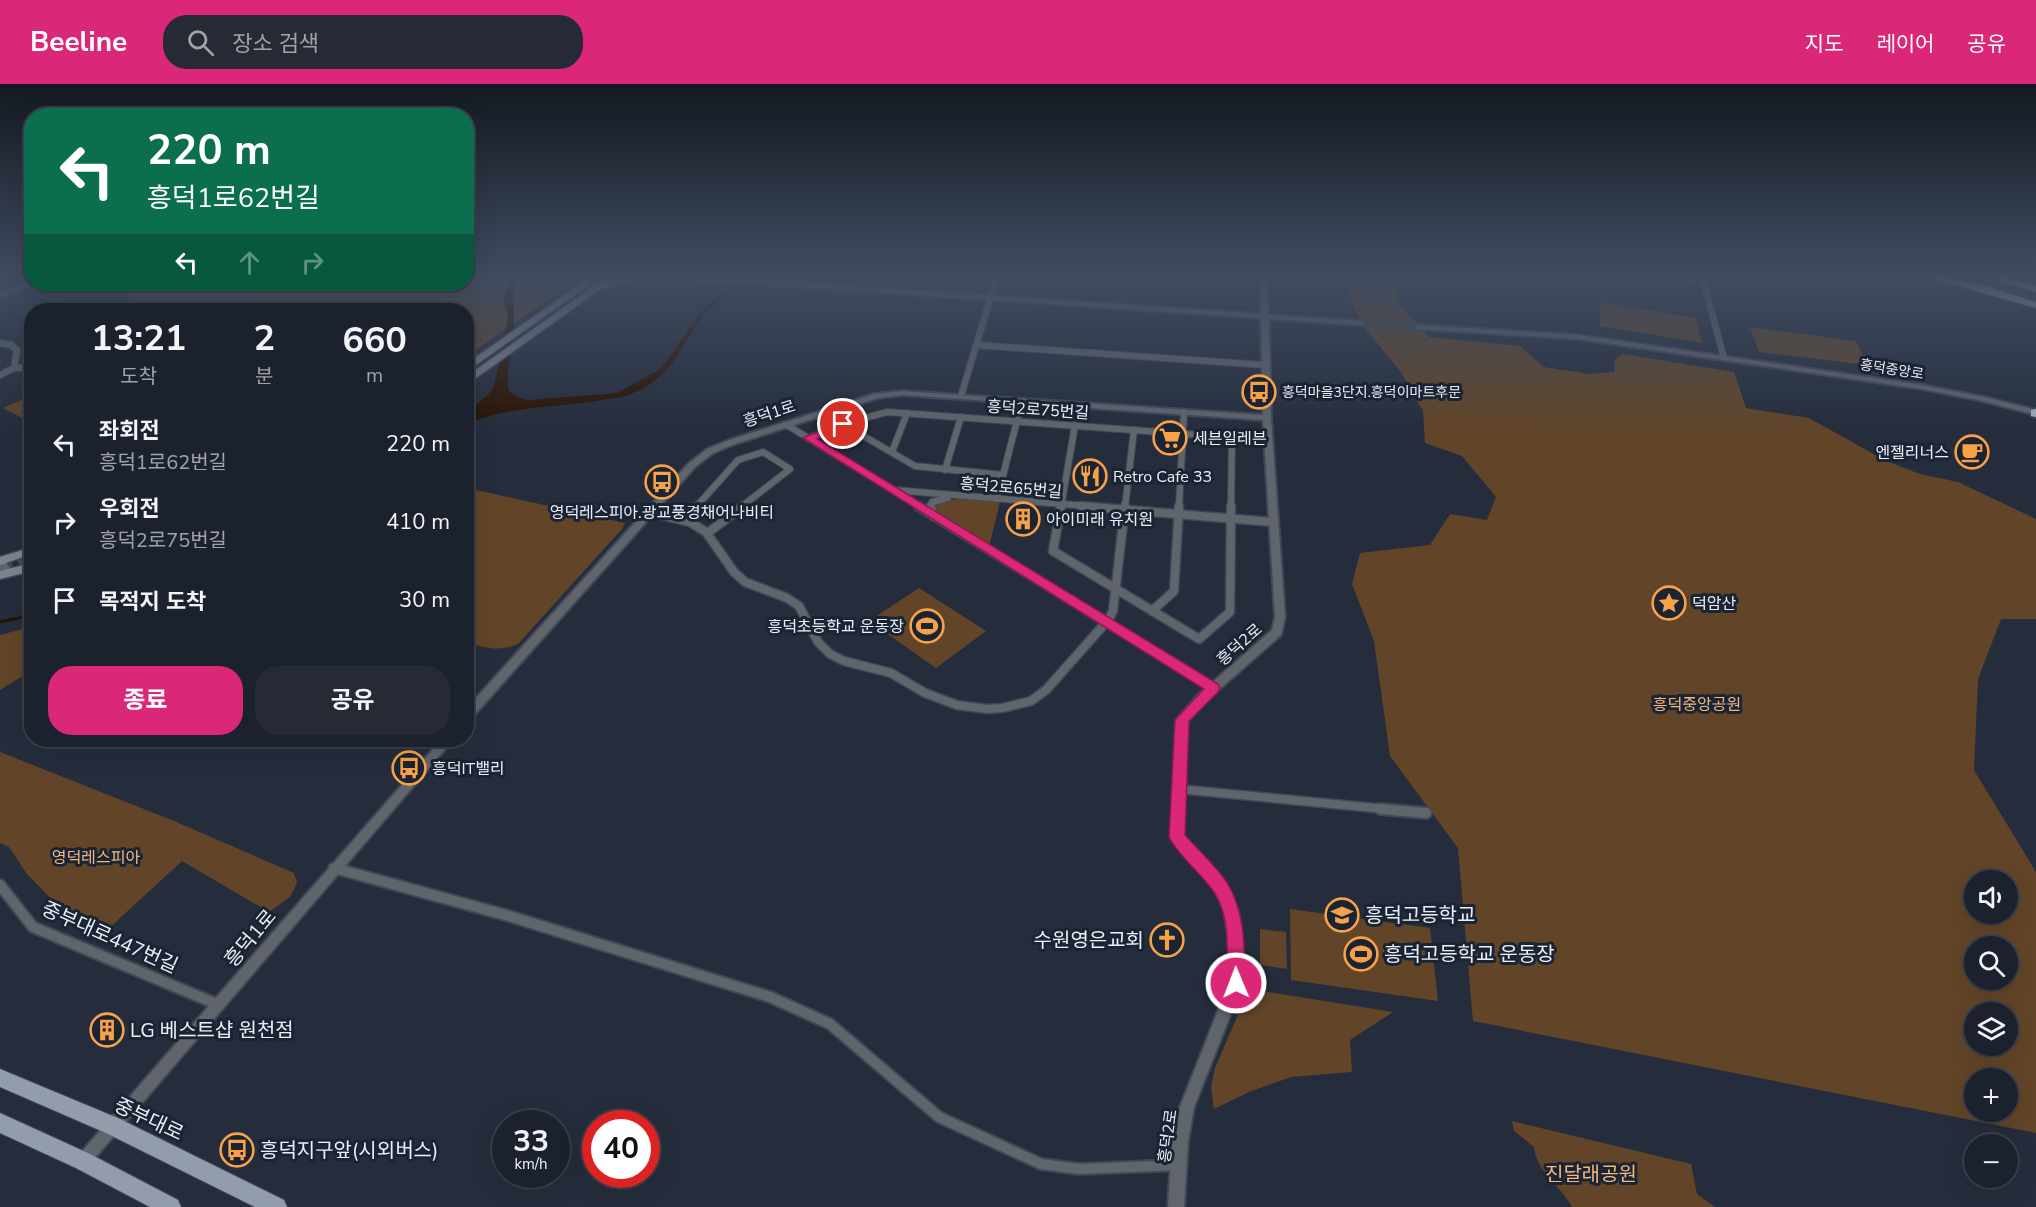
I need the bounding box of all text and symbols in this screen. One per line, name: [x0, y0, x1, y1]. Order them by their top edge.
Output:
search box: [163, 15, 583, 69]
text: Beeline: [30, 23, 127, 61]
icon: search: [184, 26, 217, 59]
text: 장소 검색: [232, 29, 319, 59]
text: 지도: [1805, 30, 1843, 58]
text: 레이어: [1876, 30, 1934, 58]
text: 공유: [1967, 30, 2006, 58]
text: 220 m: [147, 122, 271, 179]
icon: left: [48, 132, 126, 210]
text: 흥덕1로62번길: [147, 180, 320, 217]
icon: left: [170, 246, 203, 279]
icon: ahead: [233, 246, 266, 279]
icon: right: [296, 246, 329, 279]
text: 13:21: [91, 314, 186, 363]
text: 2: [253, 314, 275, 363]
text: 660: [342, 316, 407, 365]
street label: 흥덕중앙로: [1859, 355, 1925, 384]
text: m: [366, 362, 383, 389]
text: 도착: [120, 363, 157, 390]
text: 분: [255, 363, 273, 390]
bus stop icon: 흥덕마을3단지.흥덕이마트후문: [1241, 374, 1277, 410]
place label: 흥덕마을3단지.흥덕이마트후문: [1282, 383, 1461, 402]
street label: 흥덕1로: [740, 395, 799, 433]
street label: 흥덕2로75번길: [986, 395, 1090, 425]
pin: [817, 398, 868, 449]
icon: arrive: [826, 407, 859, 440]
text: 좌회전: [99, 416, 160, 446]
supermarket icon: 세븐일레븐: [1152, 420, 1188, 456]
icon: left: [48, 428, 81, 461]
place label: 세븐일레븐: [1193, 428, 1267, 450]
text: 220 m: [386, 429, 450, 459]
cafe icon: 엔젤리너스: [1954, 434, 1990, 470]
place label: 엔젤리너스: [1875, 442, 1949, 464]
text: 흥덕1로62번길: [99, 449, 227, 476]
restaurant icon: Retro Cafe 33: [1072, 458, 1108, 494]
bus stop icon: 영덕레스피아.광교풍경채어나비티: [644, 464, 680, 500]
place label: Retro Cafe 33: [1113, 466, 1212, 488]
street label: 흥덕2로65번길: [959, 473, 1063, 503]
text: 우회전: [99, 494, 160, 524]
building icon: 아이미래 유치원: [1005, 501, 1041, 537]
place label: 영덕레스피아.광교풍경채어나비티: [550, 502, 774, 524]
icon: right: [48, 506, 81, 539]
text: 410 m: [386, 507, 450, 537]
place label: 아이미래 유치원: [1046, 509, 1153, 531]
text: 흥덕2로75번길: [99, 527, 227, 554]
icon: arrive: [48, 584, 81, 617]
text: 30 m: [399, 585, 450, 615]
place icon: 덕암산: [1651, 585, 1687, 621]
text: 목적지 도착: [99, 587, 206, 617]
place label: 덕암산: [1692, 593, 1736, 615]
sports icon: 흥덕초등학교 운동장: [909, 608, 945, 644]
place label: 흥덕초등학교 운동장: [767, 616, 904, 638]
street label: 흥덕2로: [1212, 619, 1267, 671]
button: 종료: [48, 666, 243, 735]
button: 공유: [255, 666, 450, 735]
park label: 흥덕중앙공원: [1653, 694, 1741, 716]
bus stop icon: 흥덕IT밸리: [391, 750, 427, 786]
place label: 흥덕IT밸리: [432, 758, 505, 780]
park label: 영덕레스피아: [52, 847, 140, 869]
map controls: [1964, 870, 2018, 1188]
button: sound: [1964, 870, 2018, 924]
street label: 중부대로447번길: [37, 895, 182, 980]
school or university icon: 흥덕고등학교: [1324, 897, 1360, 933]
place label: 흥덕고등학교: [1365, 902, 1475, 929]
street label: 흥덕1로: [218, 904, 282, 973]
church icon: 수원영은교회: [1149, 922, 1185, 958]
place label: 수원영은교회: [1034, 927, 1144, 954]
sports icon: 흥덕고등학교 운동장: [1343, 936, 1379, 972]
button: search: [1964, 936, 2018, 990]
place label: 흥덕고등학교 운동장: [1384, 941, 1555, 968]
position arrow: [1204, 951, 1268, 1015]
button: layers: [1964, 1002, 2018, 1056]
building icon: LG 베스트샵 원천점: [89, 1012, 125, 1048]
place label: LG 베스트샵 원천점: [130, 1017, 294, 1044]
button: +: [1964, 1068, 2018, 1122]
street label: 중부대로: [110, 1092, 188, 1147]
street label: 흥덕2로: [1153, 1108, 1183, 1164]
speed limit sign: 40: [582, 1110, 660, 1188]
text: 33: [513, 1121, 549, 1162]
bus stop icon: 흥덕지구앞(시외버스): [219, 1132, 255, 1168]
button: −: [1964, 1134, 2018, 1188]
place label: 흥덕지구앞(시외버스): [260, 1137, 438, 1164]
text: km/h: [514, 1154, 548, 1174]
park label: 진달래공원: [1545, 1161, 1637, 1188]

